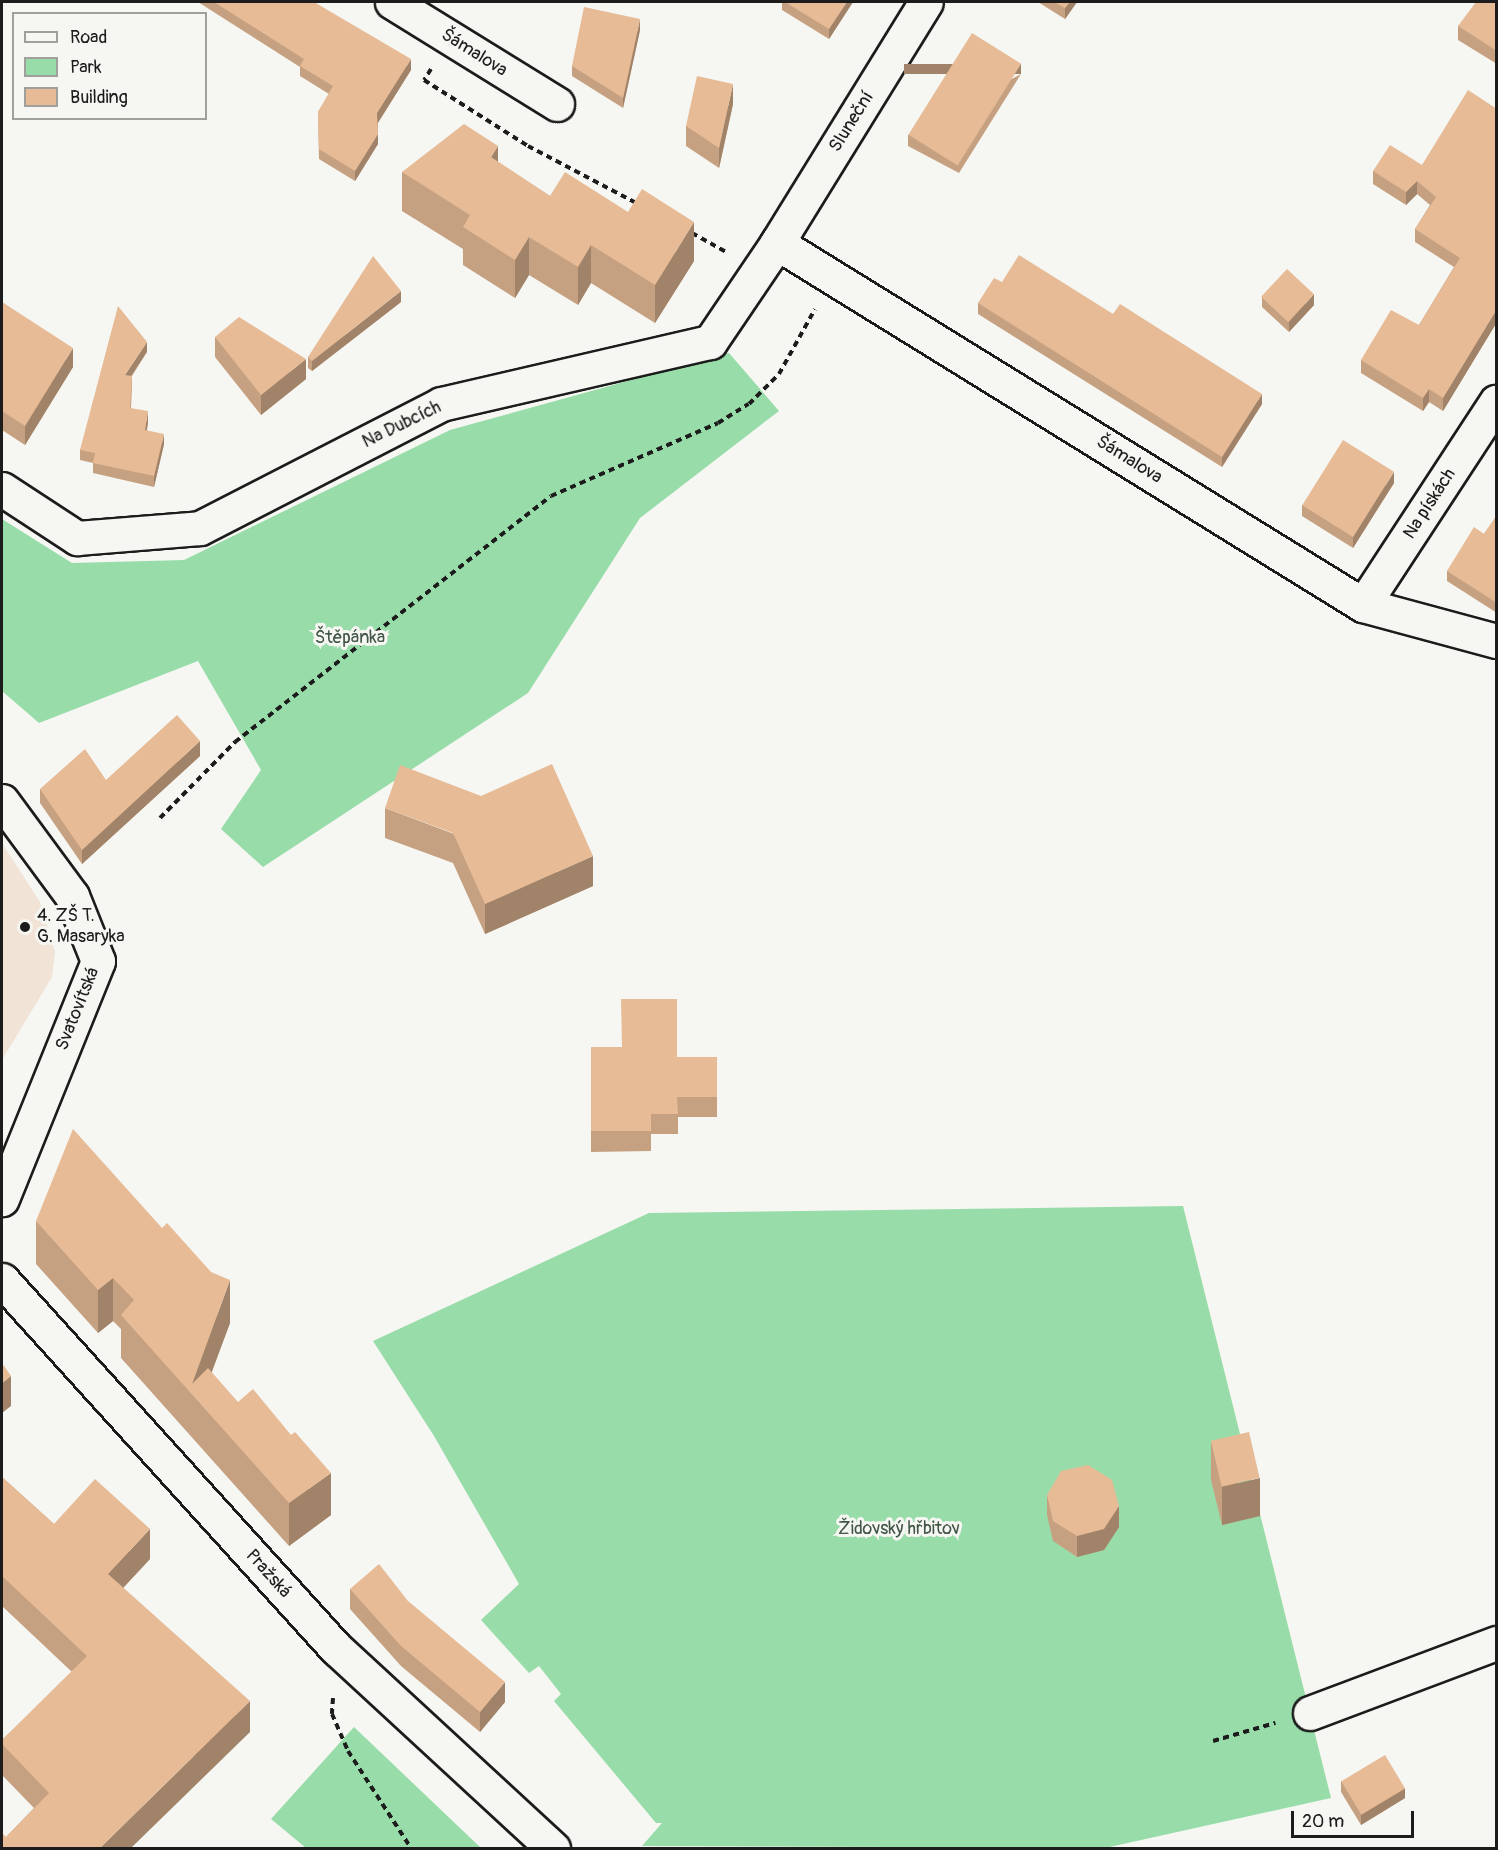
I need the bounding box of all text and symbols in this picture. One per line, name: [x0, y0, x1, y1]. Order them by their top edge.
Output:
legend: [12, 12, 207, 120]
street label: Šámalova: [437, 24, 511, 82]
text: Road: [70, 26, 107, 49]
text: Park: [70, 56, 102, 79]
text: Building: [70, 86, 128, 109]
street label: Sluneční: [825, 88, 879, 156]
street label: Na Dubcích: [359, 397, 445, 453]
street label: Šámalova: [1092, 431, 1166, 489]
street label: Na pískách: [1399, 465, 1461, 543]
park label: Štěpánka: [315, 627, 385, 649]
place label: 4. ZŠ T. G. Masaryka: [37, 906, 125, 948]
marker: 4. ZŠ T. G. Masaryka: [18, 920, 32, 934]
street label: Svatovítská: [52, 964, 104, 1054]
park label: Židovský hřbitov: [838, 1518, 960, 1540]
street label: Pražská: [241, 1545, 295, 1603]
scale bar: [1294, 1799, 1417, 1837]
text: 20 m: [1302, 1810, 1344, 1833]

